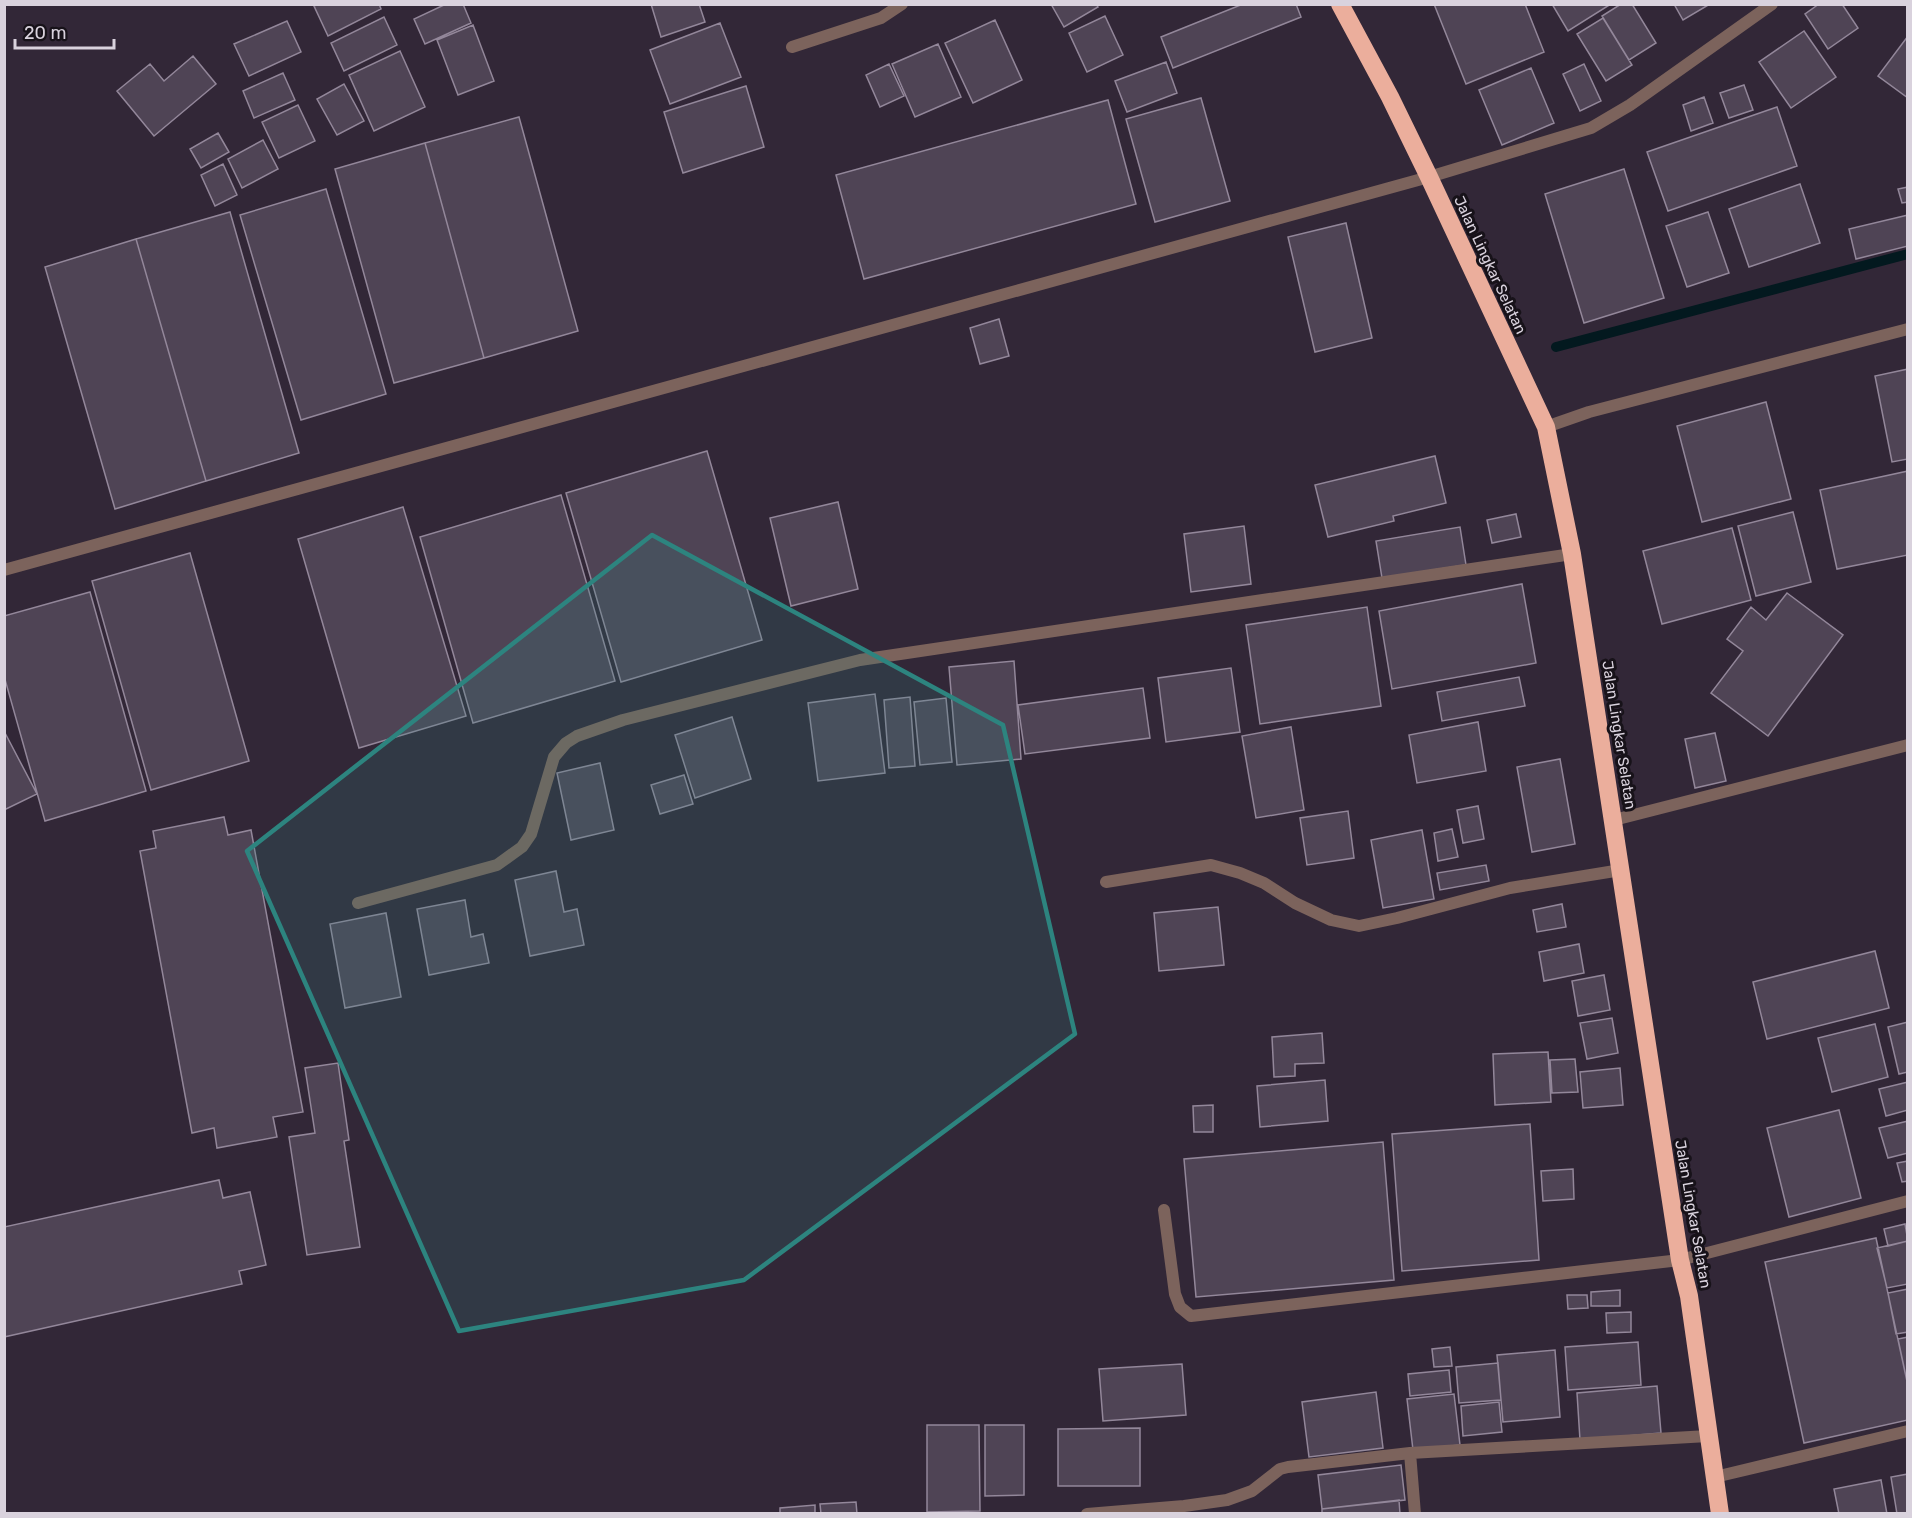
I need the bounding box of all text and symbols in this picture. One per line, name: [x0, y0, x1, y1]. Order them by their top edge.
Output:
scale bar: [15, 12, 114, 50]
text: 20 m: [24, 22, 66, 44]
street label: Jalan Lingkar Selatan: [1450, 193, 1530, 337]
street label: Jalan Lingkar Selatan: [1598, 659, 1640, 811]
street label: Jalan Lingkar Selatan: [1671, 1138, 1715, 1290]

